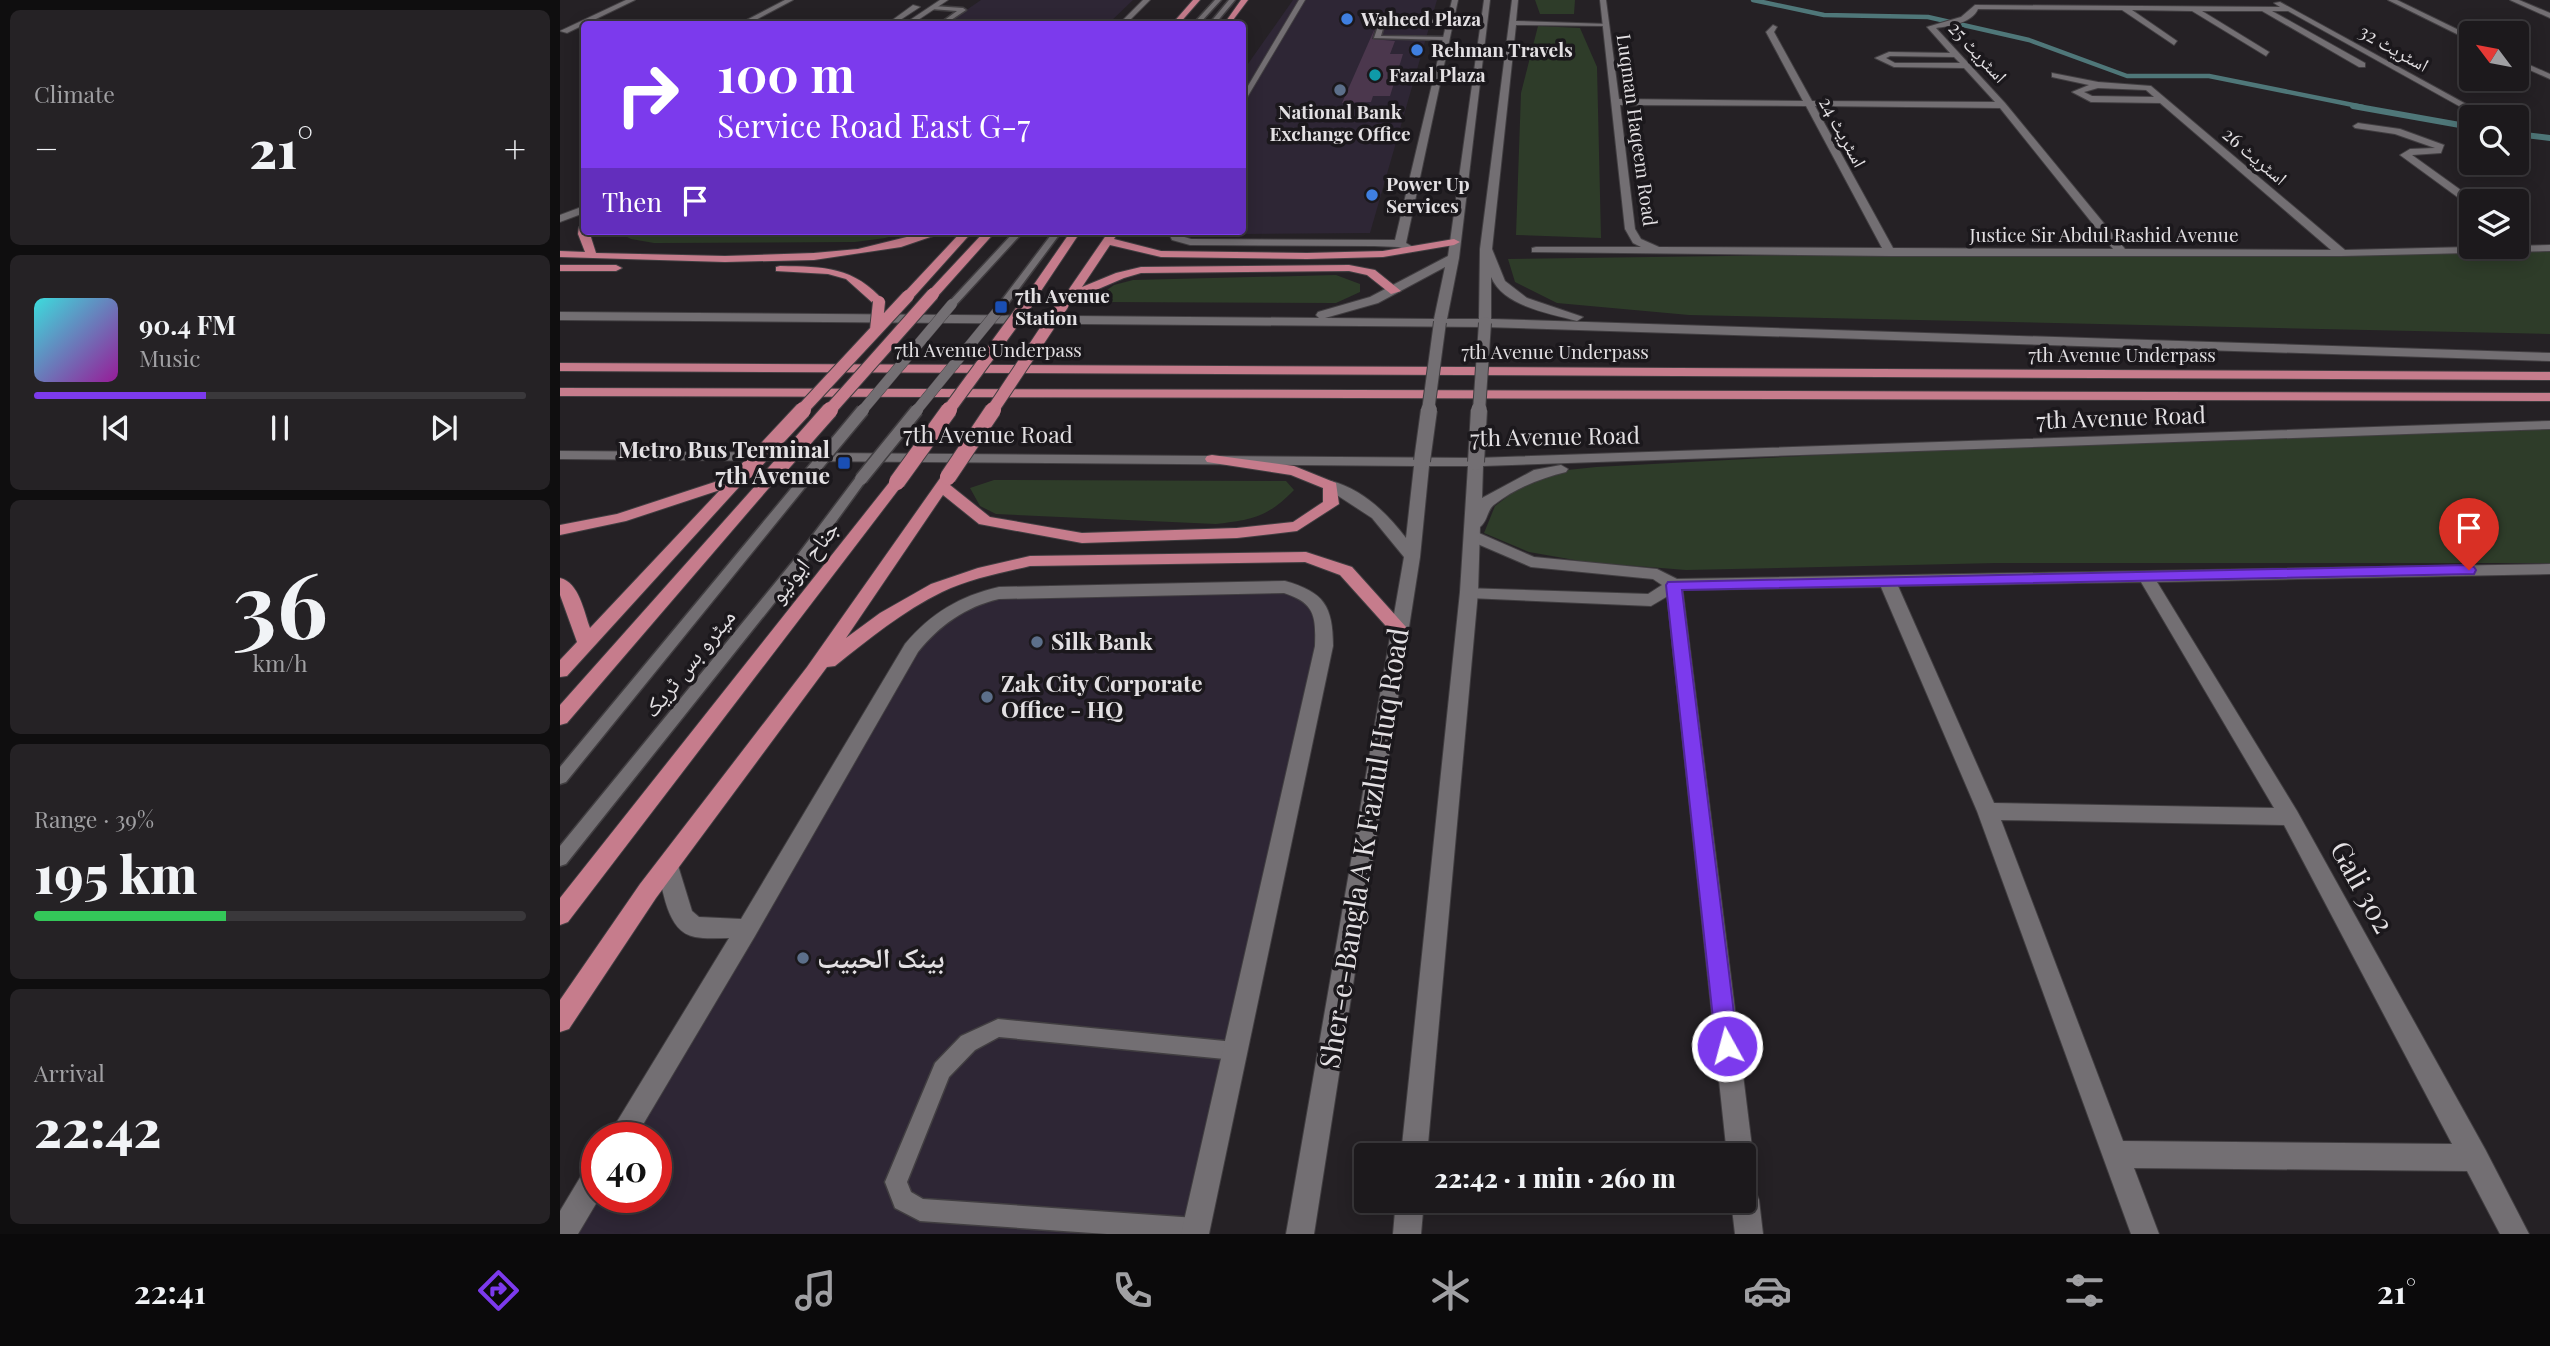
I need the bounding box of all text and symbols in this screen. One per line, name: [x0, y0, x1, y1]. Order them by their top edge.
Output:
place label: Waheed Plaza: [1360, 5, 1481, 31]
marker: Waheed Plaza: [1339, 11, 1355, 27]
street label: اسٹریٹ 25: [1944, 15, 2014, 88]
street label: اسٹریٹ 32: [2355, 17, 2434, 77]
north arrow: [2459, 21, 2529, 91]
map controls: [2459, 21, 2529, 259]
street label: Luqman Haqeem Road: [1612, 32, 1664, 228]
place label: Rehman Travels: [1431, 36, 1573, 62]
text: 100 m: [717, 40, 855, 105]
marker: Rehman Travels: [1409, 42, 1425, 58]
icon: right: [602, 49, 693, 140]
place label: Fazal Plaza: [1389, 61, 1486, 87]
marker: Fazal Plaza: [1367, 67, 1383, 83]
text: Climate: [34, 78, 115, 109]
marker: National Bank Exchange Office: [1332, 82, 1348, 98]
street label: اسٹریٹ 24: [1814, 92, 1874, 171]
place label: National Bank Exchange Office: [1269, 98, 1411, 146]
text: Service Road East G-7: [717, 103, 1030, 146]
button: search: [2459, 105, 2529, 175]
text: 21°: [249, 113, 313, 182]
street label: اسٹریٹ 26: [2218, 120, 2294, 190]
text: −: [34, 122, 59, 173]
text: +: [504, 122, 526, 173]
place label: Power Up Services: [1386, 170, 1470, 218]
icon: arrive: [676, 182, 714, 220]
text: Then: [602, 184, 662, 219]
marker: Power Up Services: [1364, 187, 1380, 203]
button: layers: [2459, 189, 2529, 259]
street label: Justice Sir Abdul Rashid Avenue: [1968, 221, 2239, 247]
place label: 7th Avenue Station: [1015, 282, 1110, 330]
marker: 7th Avenue Station: [993, 299, 1009, 315]
text: 90.4 FM: [139, 307, 236, 342]
street label: 7th Avenue Underpass: [894, 336, 1082, 362]
street label: 7th Avenue Underpass: [1461, 338, 1649, 364]
street label: 7th Avenue Underpass: [2028, 341, 2216, 367]
text: Music: [139, 342, 200, 373]
street label: 7th Avenue Road: [2036, 398, 2206, 435]
icon: previous: [97, 409, 135, 447]
icon: pause: [261, 409, 299, 447]
icon: next: [425, 409, 463, 447]
street label: 7th Avenue Road: [903, 418, 1073, 449]
street label: 7th Avenue Road: [1470, 419, 1640, 452]
place label: Metro Bus Terminal 7th Avenue: [618, 433, 830, 490]
marker: Metro Bus Terminal 7th Avenue: [836, 455, 852, 471]
pin: [2439, 498, 2499, 570]
icon: arrive: [2450, 509, 2488, 547]
street label: جناح ایونیو: [761, 513, 846, 609]
text: 36: [232, 541, 328, 662]
street label: میٹرو بس ٹریک: [635, 601, 741, 723]
place label: Silk Bank: [1051, 625, 1153, 656]
street label: Sher-e-Bangla A K Fazlul Huq Road: [1309, 625, 1416, 1071]
marker: Silk Bank: [1029, 634, 1045, 650]
text: km/h: [252, 647, 308, 678]
place label: Zak City Corporate Office - HQ: [1001, 667, 1203, 724]
marker: Zak City Corporate Office - HQ: [979, 689, 995, 705]
text: Range · 39%: [34, 803, 154, 834]
street label: Gali 302: [2323, 834, 2404, 939]
text: 195 km: [34, 838, 197, 907]
place label: بينک الحبيب: [817, 938, 945, 975]
marker: بينک الحبيب: [795, 950, 811, 966]
position arrow: [1690, 1009, 1764, 1083]
text: Arrival: [34, 1057, 105, 1088]
text: 22:42: [34, 1092, 161, 1161]
speed limit sign: 40: [581, 1122, 672, 1213]
text: 22:42 · 1 min · 260 m: [1434, 1160, 1676, 1195]
icon: directions: [474, 1266, 523, 1315]
icon: music: [791, 1266, 840, 1315]
icon: phone: [1108, 1266, 1157, 1315]
icon: climate: [1426, 1266, 1475, 1315]
icon: car: [1743, 1266, 1792, 1315]
icon: filters: [2060, 1266, 2109, 1315]
text: 22:41: [134, 1269, 206, 1312]
text: 21°: [2377, 1269, 2416, 1312]

